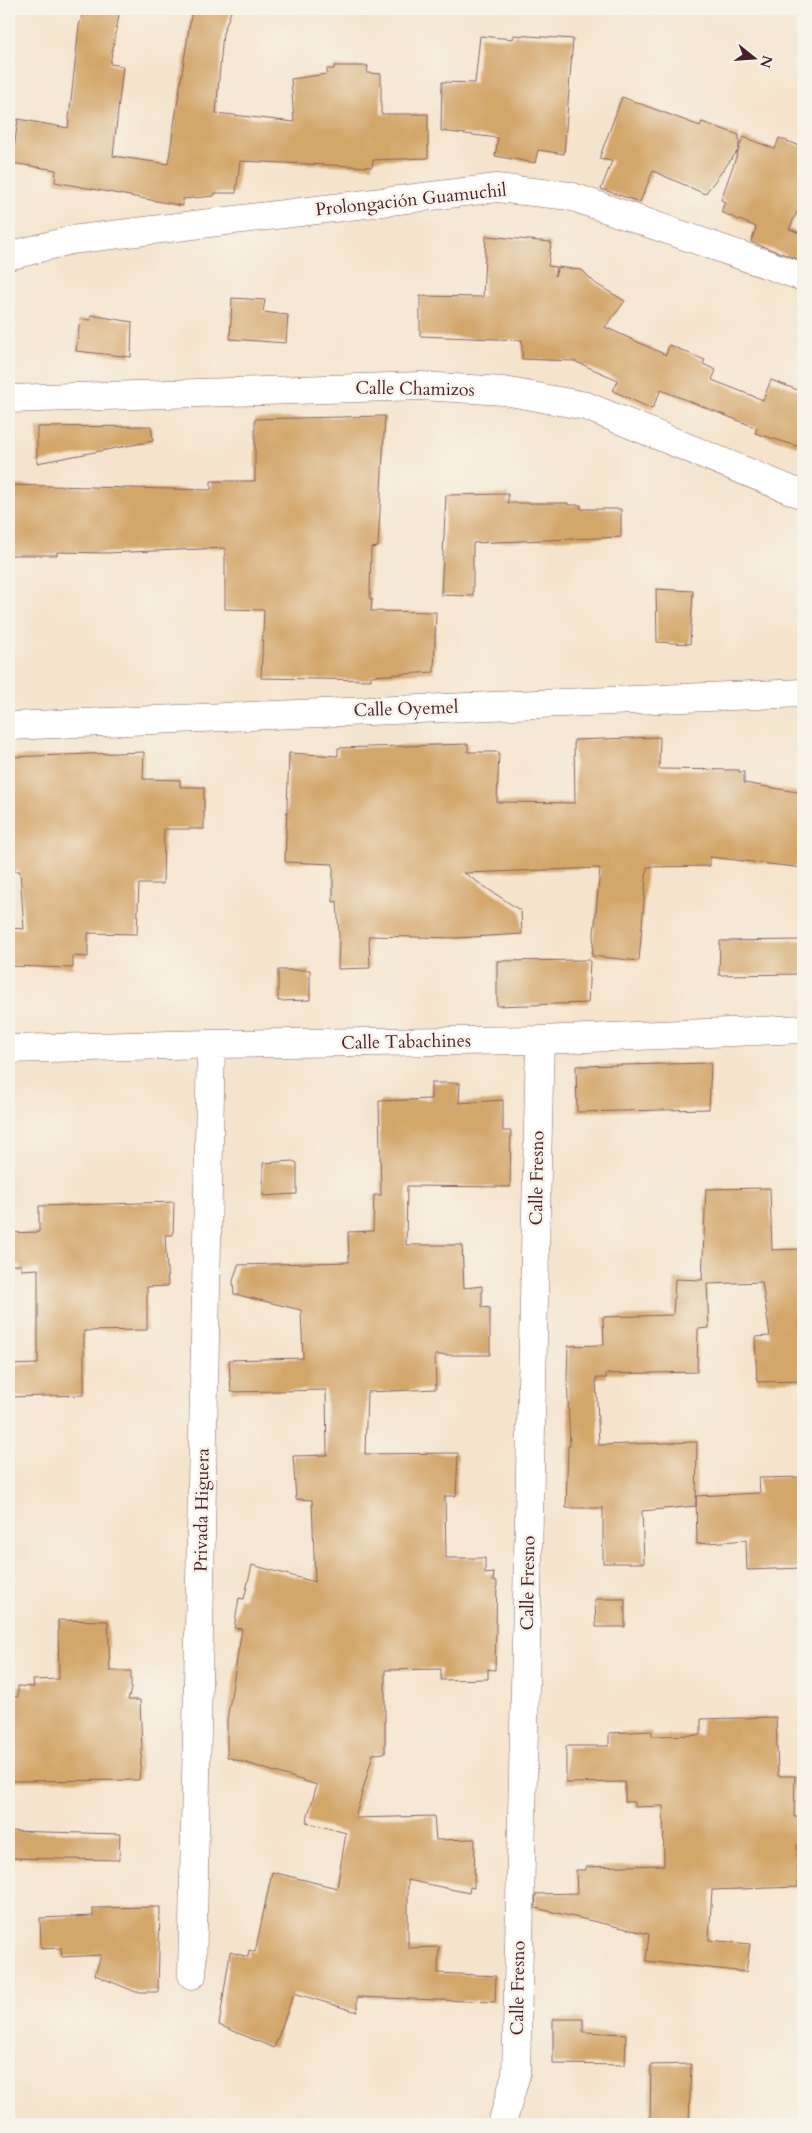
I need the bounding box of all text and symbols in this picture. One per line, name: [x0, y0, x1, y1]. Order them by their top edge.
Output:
north arrow: [730, 32, 780, 82]
text: N: [755, 53, 777, 70]
street label: Prolongación Guamuchil: [314, 177, 508, 222]
street label: Calle Chamizos: [355, 375, 475, 403]
street label: Calle Oyemel: [353, 695, 459, 723]
street label: Calle Tabachines: [341, 1028, 471, 1056]
street label: Calle Fresno: [524, 1130, 550, 1226]
street label: Privada Higuera: [188, 1448, 216, 1572]
street label: Calle Fresno: [515, 1535, 541, 1631]
street label: Calle Fresno: [505, 1940, 531, 2036]

